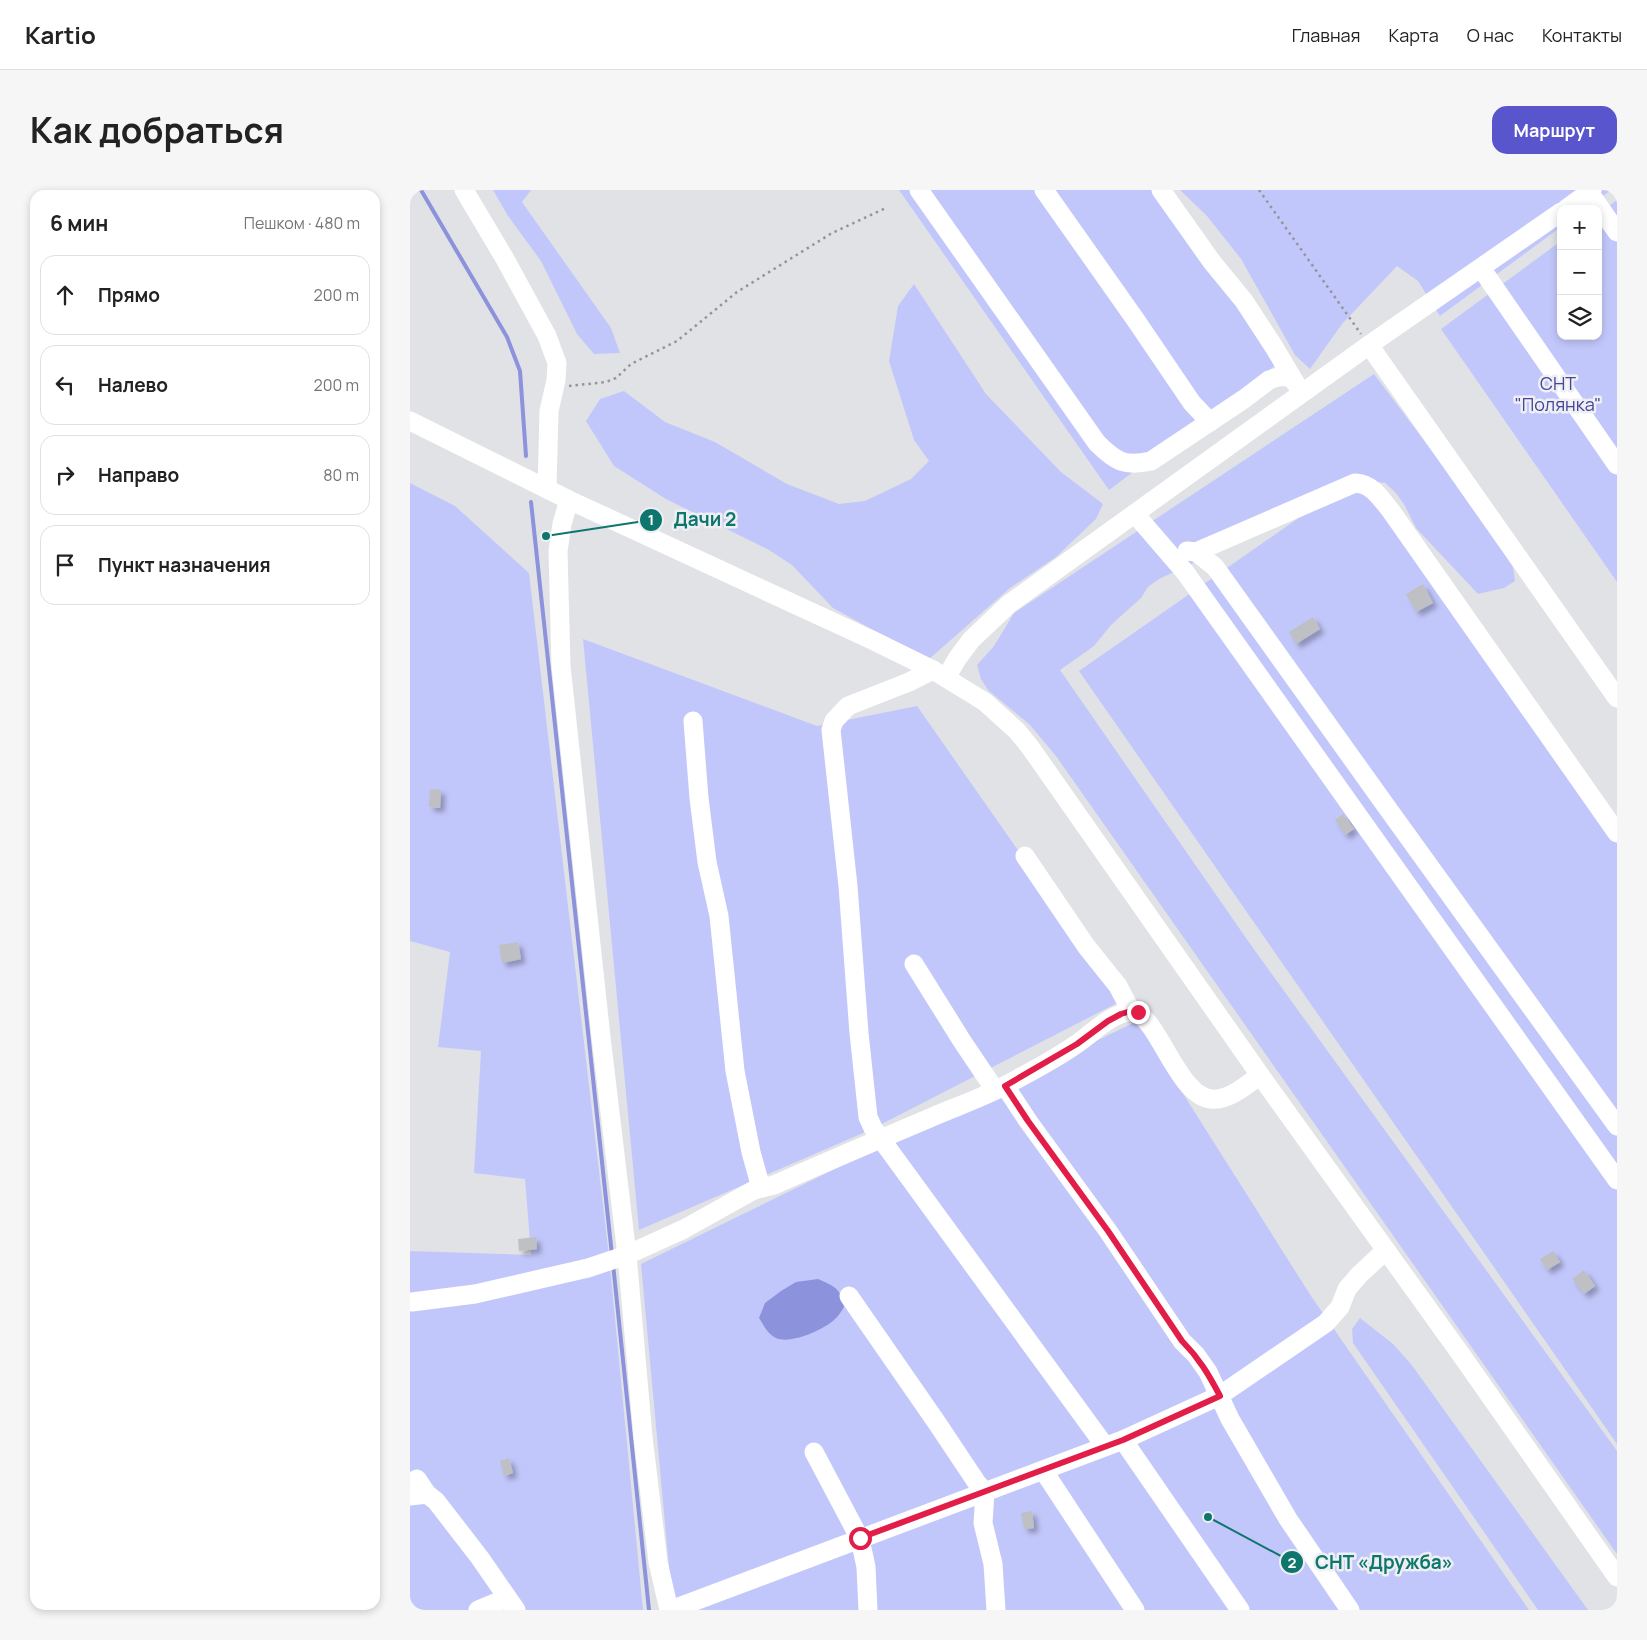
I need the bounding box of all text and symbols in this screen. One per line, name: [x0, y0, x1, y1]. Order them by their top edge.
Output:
text: Kartio: [25, 18, 96, 51]
text: Главная: [1292, 23, 1361, 47]
text: Карта: [1389, 23, 1439, 47]
text: О нас: [1467, 23, 1514, 47]
text: Контакты: [1542, 23, 1622, 47]
text: Как добраться: [30, 106, 284, 154]
button: Маршрут: [1492, 106, 1617, 154]
map controls: [1557, 205, 1602, 340]
button: +: [1557, 205, 1602, 250]
text: 6 мин: [50, 209, 108, 237]
text: Пешком · 480 m: [244, 212, 360, 234]
button: −: [1557, 250, 1602, 295]
icon: ahead: [51, 281, 79, 309]
text: Прямо: [98, 282, 160, 308]
text: 200 m: [314, 284, 359, 306]
button: layers: [1557, 295, 1602, 340]
icon: left: [51, 371, 79, 399]
park label: СНТ "Полянка": [1515, 371, 1601, 416]
text: Налево: [98, 372, 168, 398]
text: 200 m: [314, 374, 359, 396]
icon: right: [51, 461, 79, 489]
text: Направо: [98, 462, 179, 488]
text: 80 m: [323, 464, 359, 486]
callout: Дачи 2: [638, 503, 746, 537]
text: Дачи 2: [674, 506, 736, 532]
text: 1: [648, 509, 654, 530]
icon: arrive: [51, 551, 79, 579]
text: Пункт назначения: [98, 552, 271, 578]
route end: [1127, 1001, 1150, 1024]
route start: [849, 1527, 872, 1550]
callout: СНТ «Дружба»: [1280, 1545, 1463, 1579]
text: СНТ «Дружба»: [1315, 1549, 1453, 1575]
text: 2: [1288, 1552, 1297, 1573]

